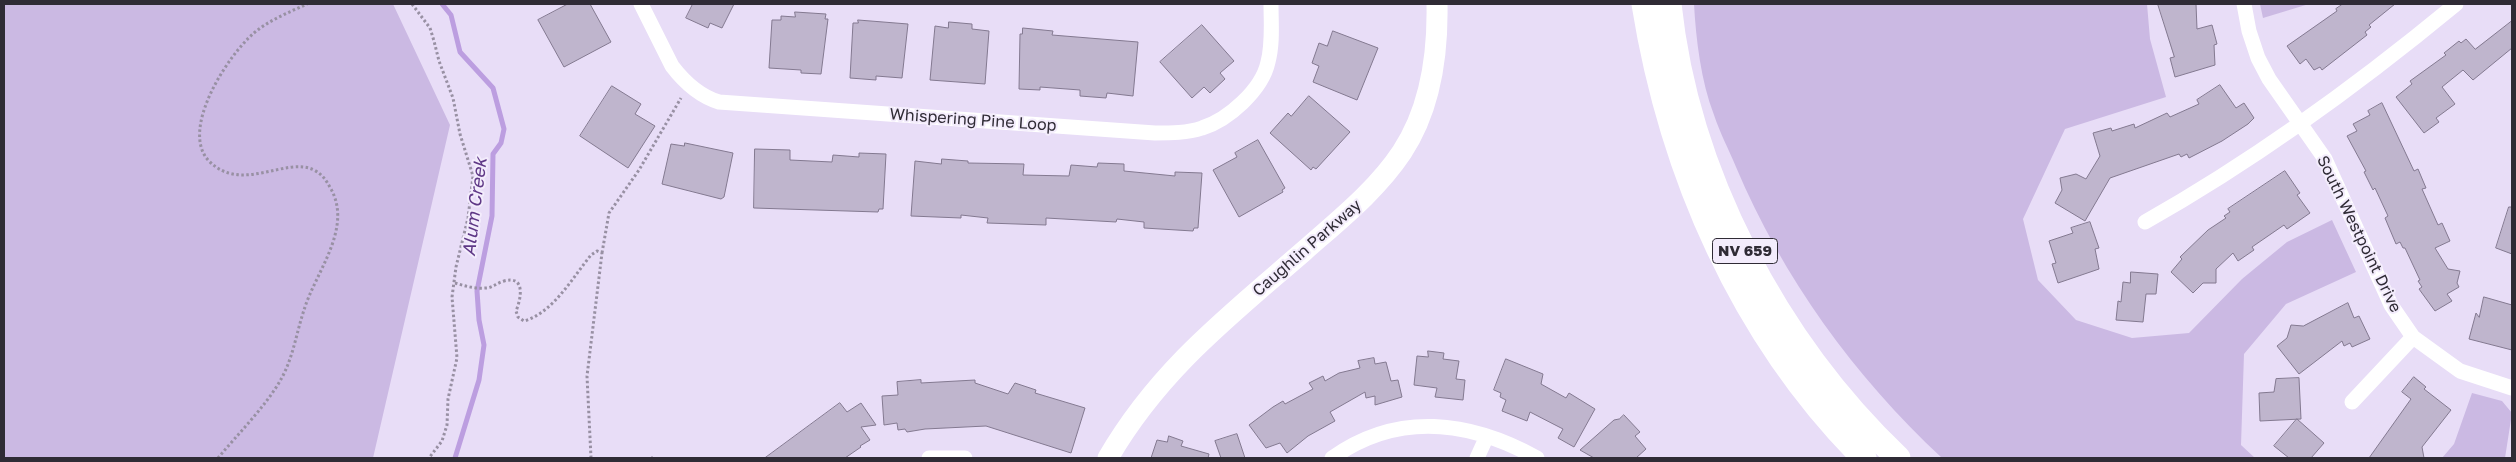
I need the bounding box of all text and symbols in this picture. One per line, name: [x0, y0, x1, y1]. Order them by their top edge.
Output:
street label: Whispering Pine Loop: [889, 105, 1057, 135]
street label: South Westpoint Drive: [2313, 152, 2405, 316]
water label: Alum Creek: [458, 157, 492, 257]
street label: Caughlin Parkway: [1249, 196, 1365, 300]
road number: NV 659: [1712, 238, 1778, 264]

